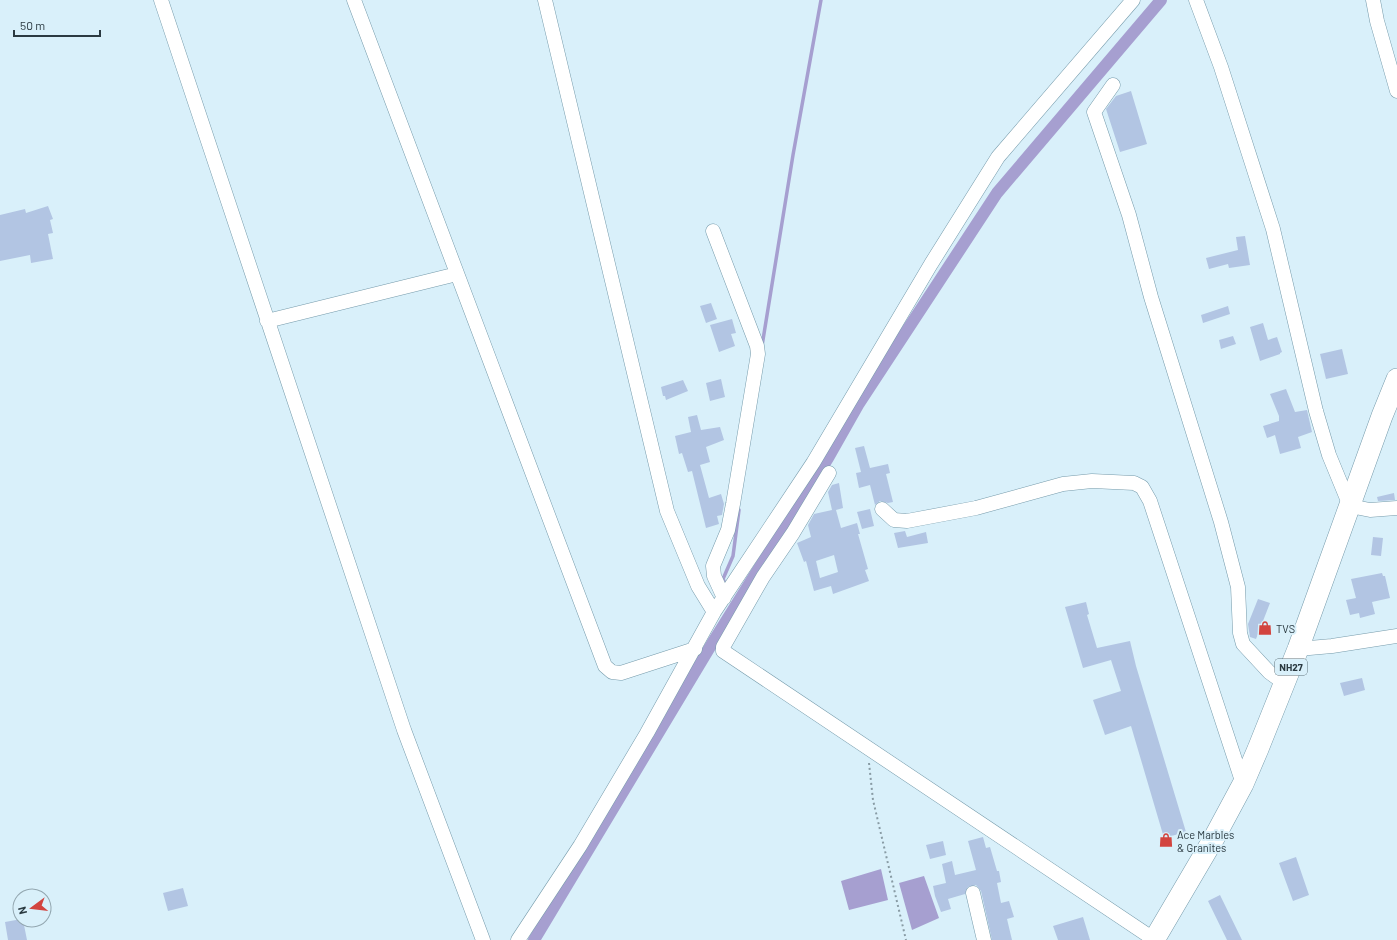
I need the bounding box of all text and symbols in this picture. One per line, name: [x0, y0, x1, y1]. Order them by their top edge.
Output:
scale bar: [14, 12, 100, 38]
text: 50 m: [20, 18, 45, 32]
shop icon: TVS: [1257, 620, 1273, 636]
place label: TVS: [1276, 622, 1295, 635]
road number: NH27: [1275, 659, 1307, 675]
place label: Ace Marbles & Granites: [1177, 828, 1234, 854]
shop icon: Ace Marbles & Granites: [1158, 832, 1174, 848]
north arrow: [12, 888, 52, 928]
text: N: [15, 905, 29, 916]

